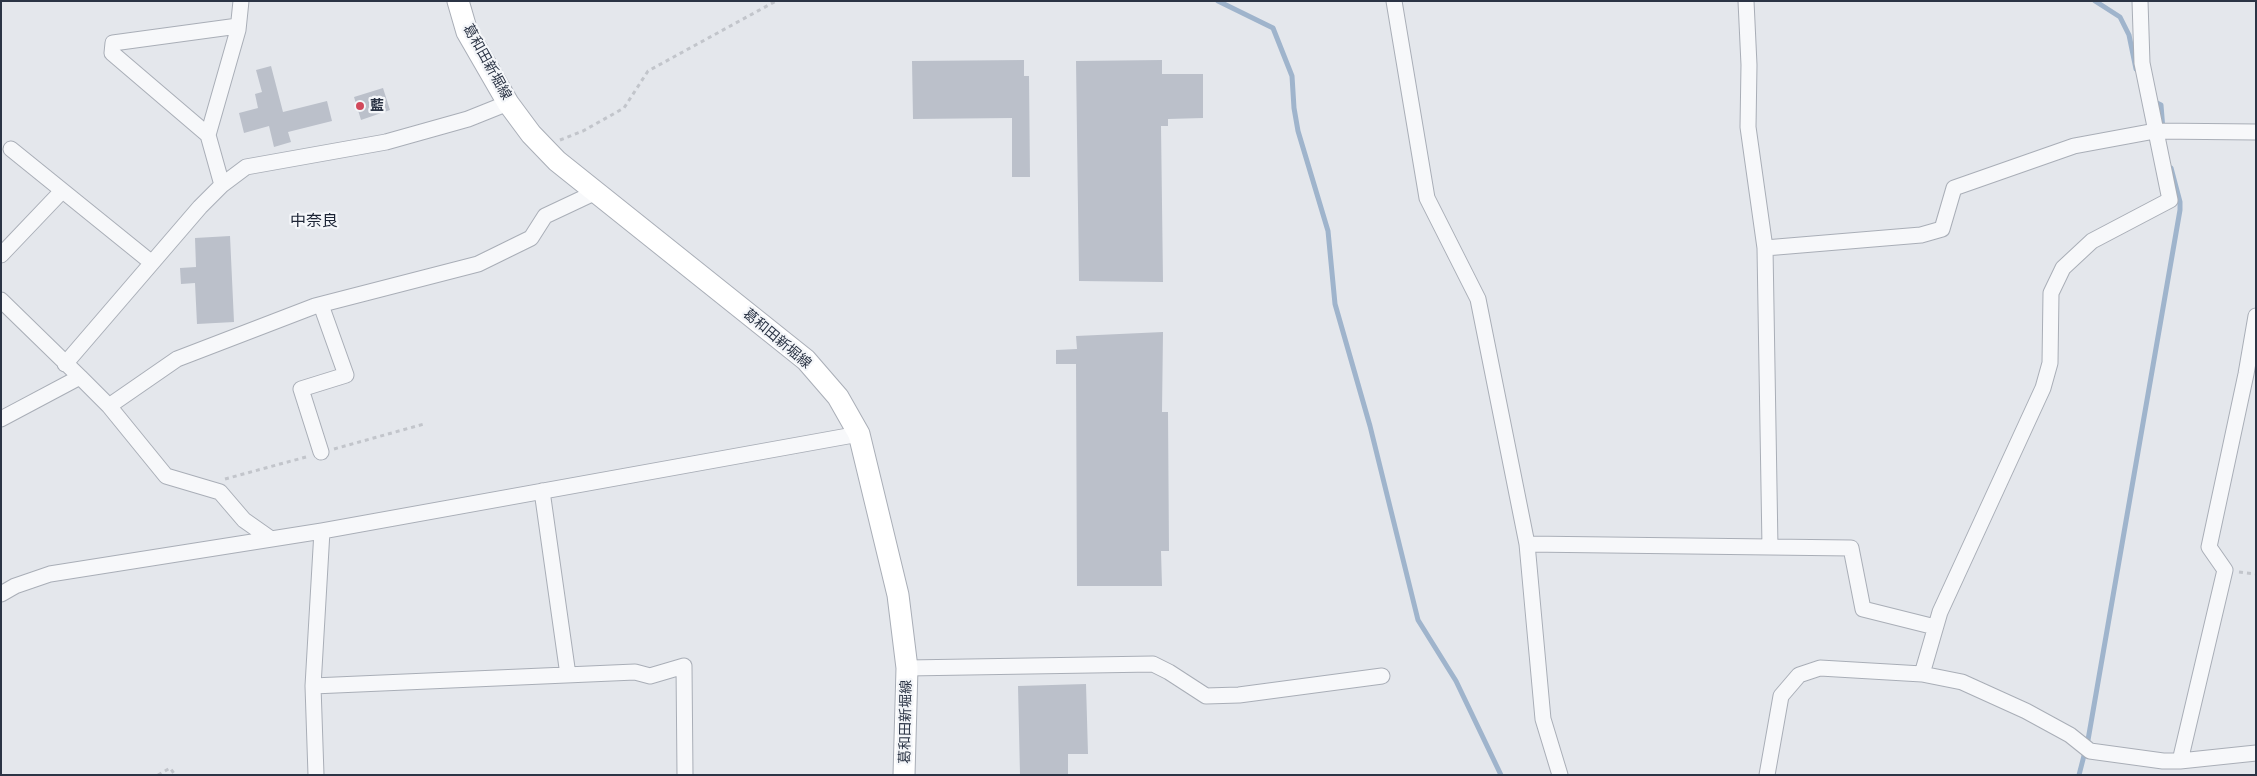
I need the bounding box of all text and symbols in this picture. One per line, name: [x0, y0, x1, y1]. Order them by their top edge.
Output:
street label: 葛和田新堀線: [459, 21, 515, 103]
place label: 藍: [370, 98, 384, 114]
marker: 藍: [354, 100, 366, 112]
district label: 中奈良: [290, 211, 338, 231]
street label: 葛和田新堀線: [739, 306, 815, 372]
street label: 葛和田新堀線: [897, 680, 915, 764]

